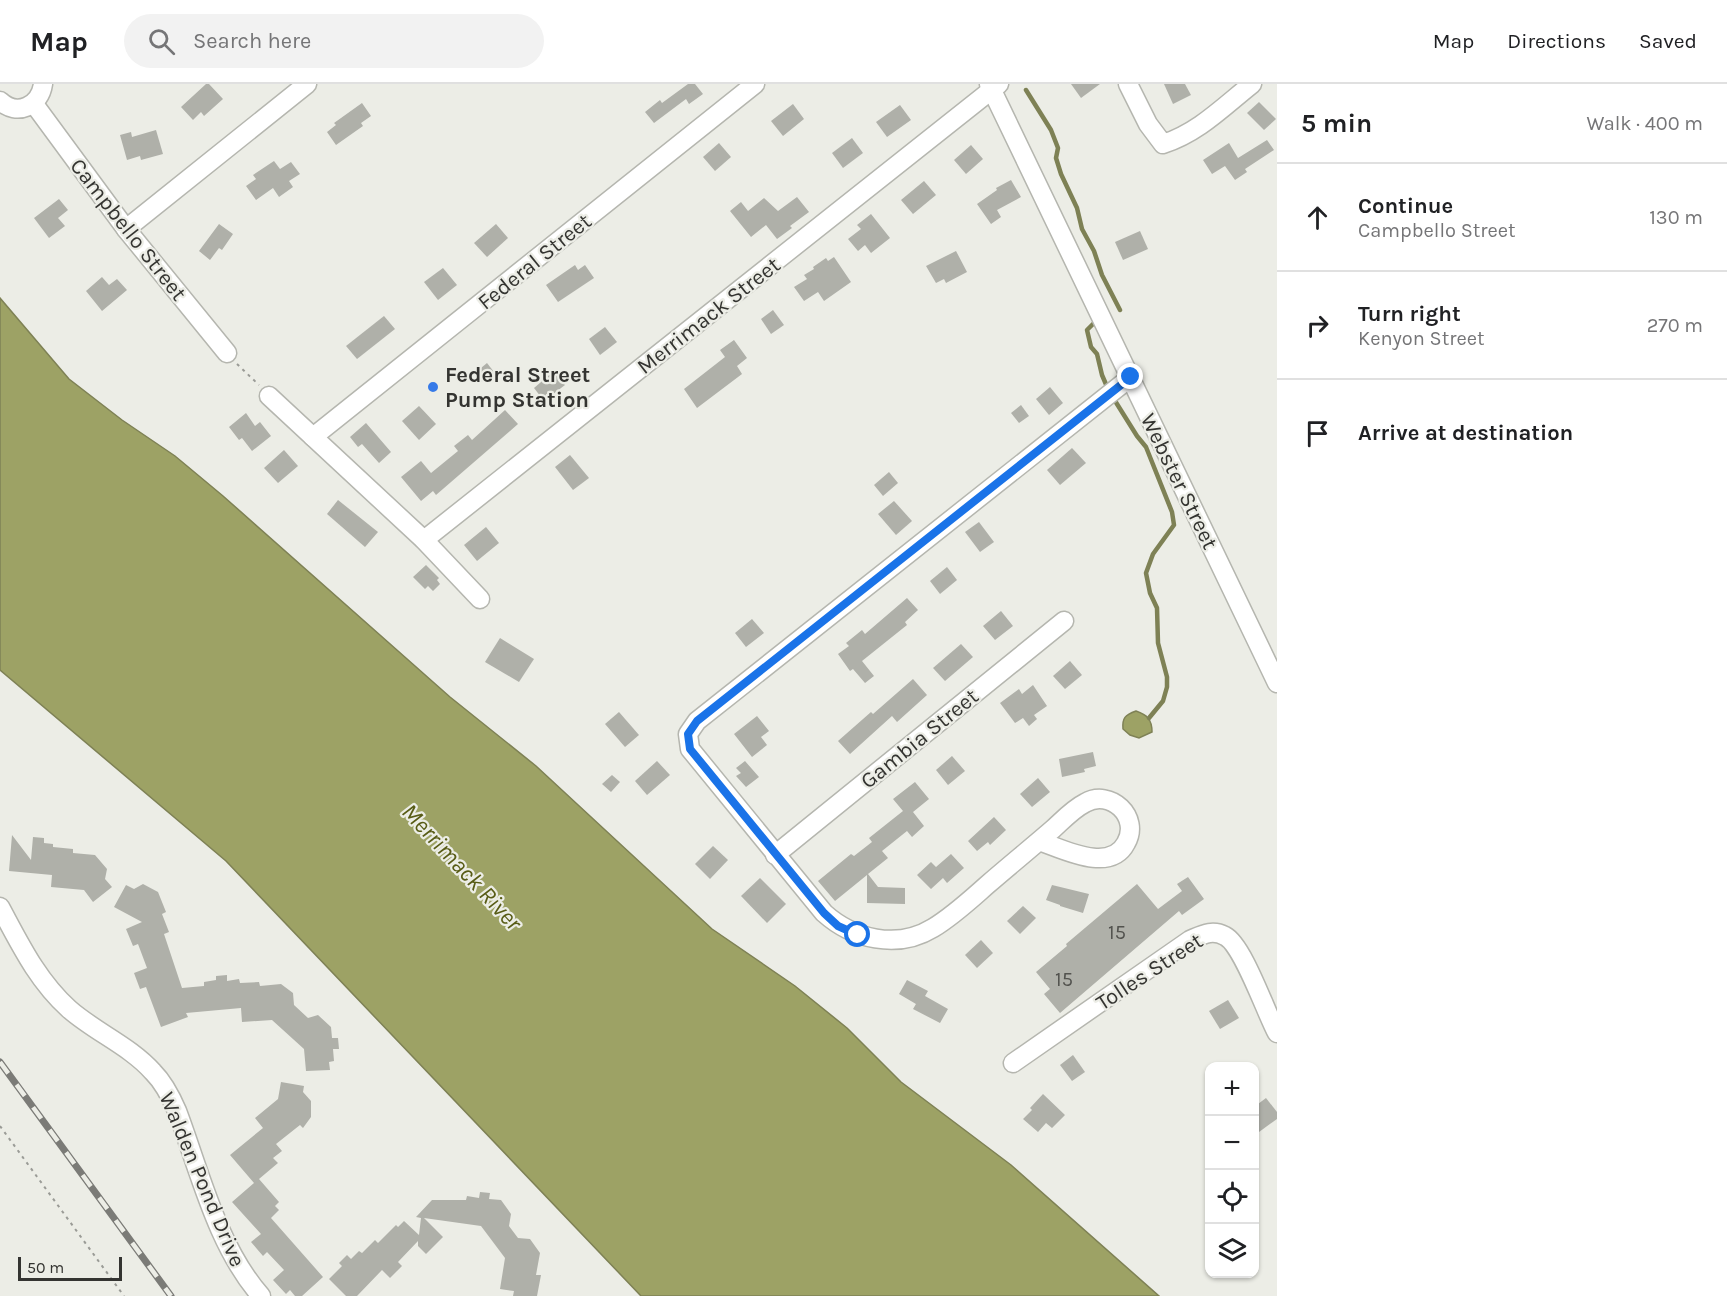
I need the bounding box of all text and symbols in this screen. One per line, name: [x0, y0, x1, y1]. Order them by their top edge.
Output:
search box: [124, 14, 544, 68]
text: Map: [30, 25, 88, 58]
icon: search: [145, 25, 178, 58]
text: Search here: [193, 28, 311, 54]
text: Map: [1433, 29, 1474, 53]
text: Directions: [1507, 29, 1606, 53]
text: Saved: [1639, 29, 1697, 53]
text: 5 min: [1301, 108, 1372, 139]
text: Walk · 400 m: [1586, 112, 1703, 135]
street label: Campbello Street: [65, 153, 192, 306]
text: Continue: [1358, 193, 1453, 219]
icon: ahead: [1301, 201, 1334, 234]
text: 130 m: [1649, 206, 1703, 229]
street label: Federal Street: [473, 208, 597, 315]
text: Campbello Street: [1358, 219, 1516, 242]
street label: Merrimack Street: [632, 252, 785, 380]
text: Turn right: [1358, 301, 1461, 327]
icon: right: [1301, 309, 1334, 342]
text: 270 m: [1647, 314, 1703, 337]
text: Kenyon Street: [1358, 327, 1484, 350]
place label: Federal Street Pump Station: [445, 362, 591, 413]
route end: [1117, 363, 1143, 389]
marker: Federal Street Pump Station: [426, 380, 440, 394]
street label: Webster Street: [1135, 409, 1223, 554]
icon: arrive: [1301, 417, 1334, 450]
text: Arrive at destination: [1358, 420, 1573, 446]
street label: Gambia Street: [855, 683, 984, 794]
water label: Merrimack River: [396, 798, 528, 937]
route start: [844, 921, 870, 947]
house number: 15: [1108, 921, 1126, 944]
street label: Tolles Street: [1091, 928, 1208, 1016]
house number: 15: [1055, 968, 1073, 991]
map controls: [1205, 1062, 1259, 1278]
button: +: [1205, 1062, 1259, 1116]
street label: Walden Pond Drive: [154, 1088, 251, 1271]
button: −: [1205, 1116, 1259, 1170]
button: locate: [1205, 1170, 1259, 1224]
button: layers: [1205, 1224, 1259, 1278]
scale bar: [18, 1254, 122, 1282]
text: 50 m: [27, 1258, 64, 1277]

